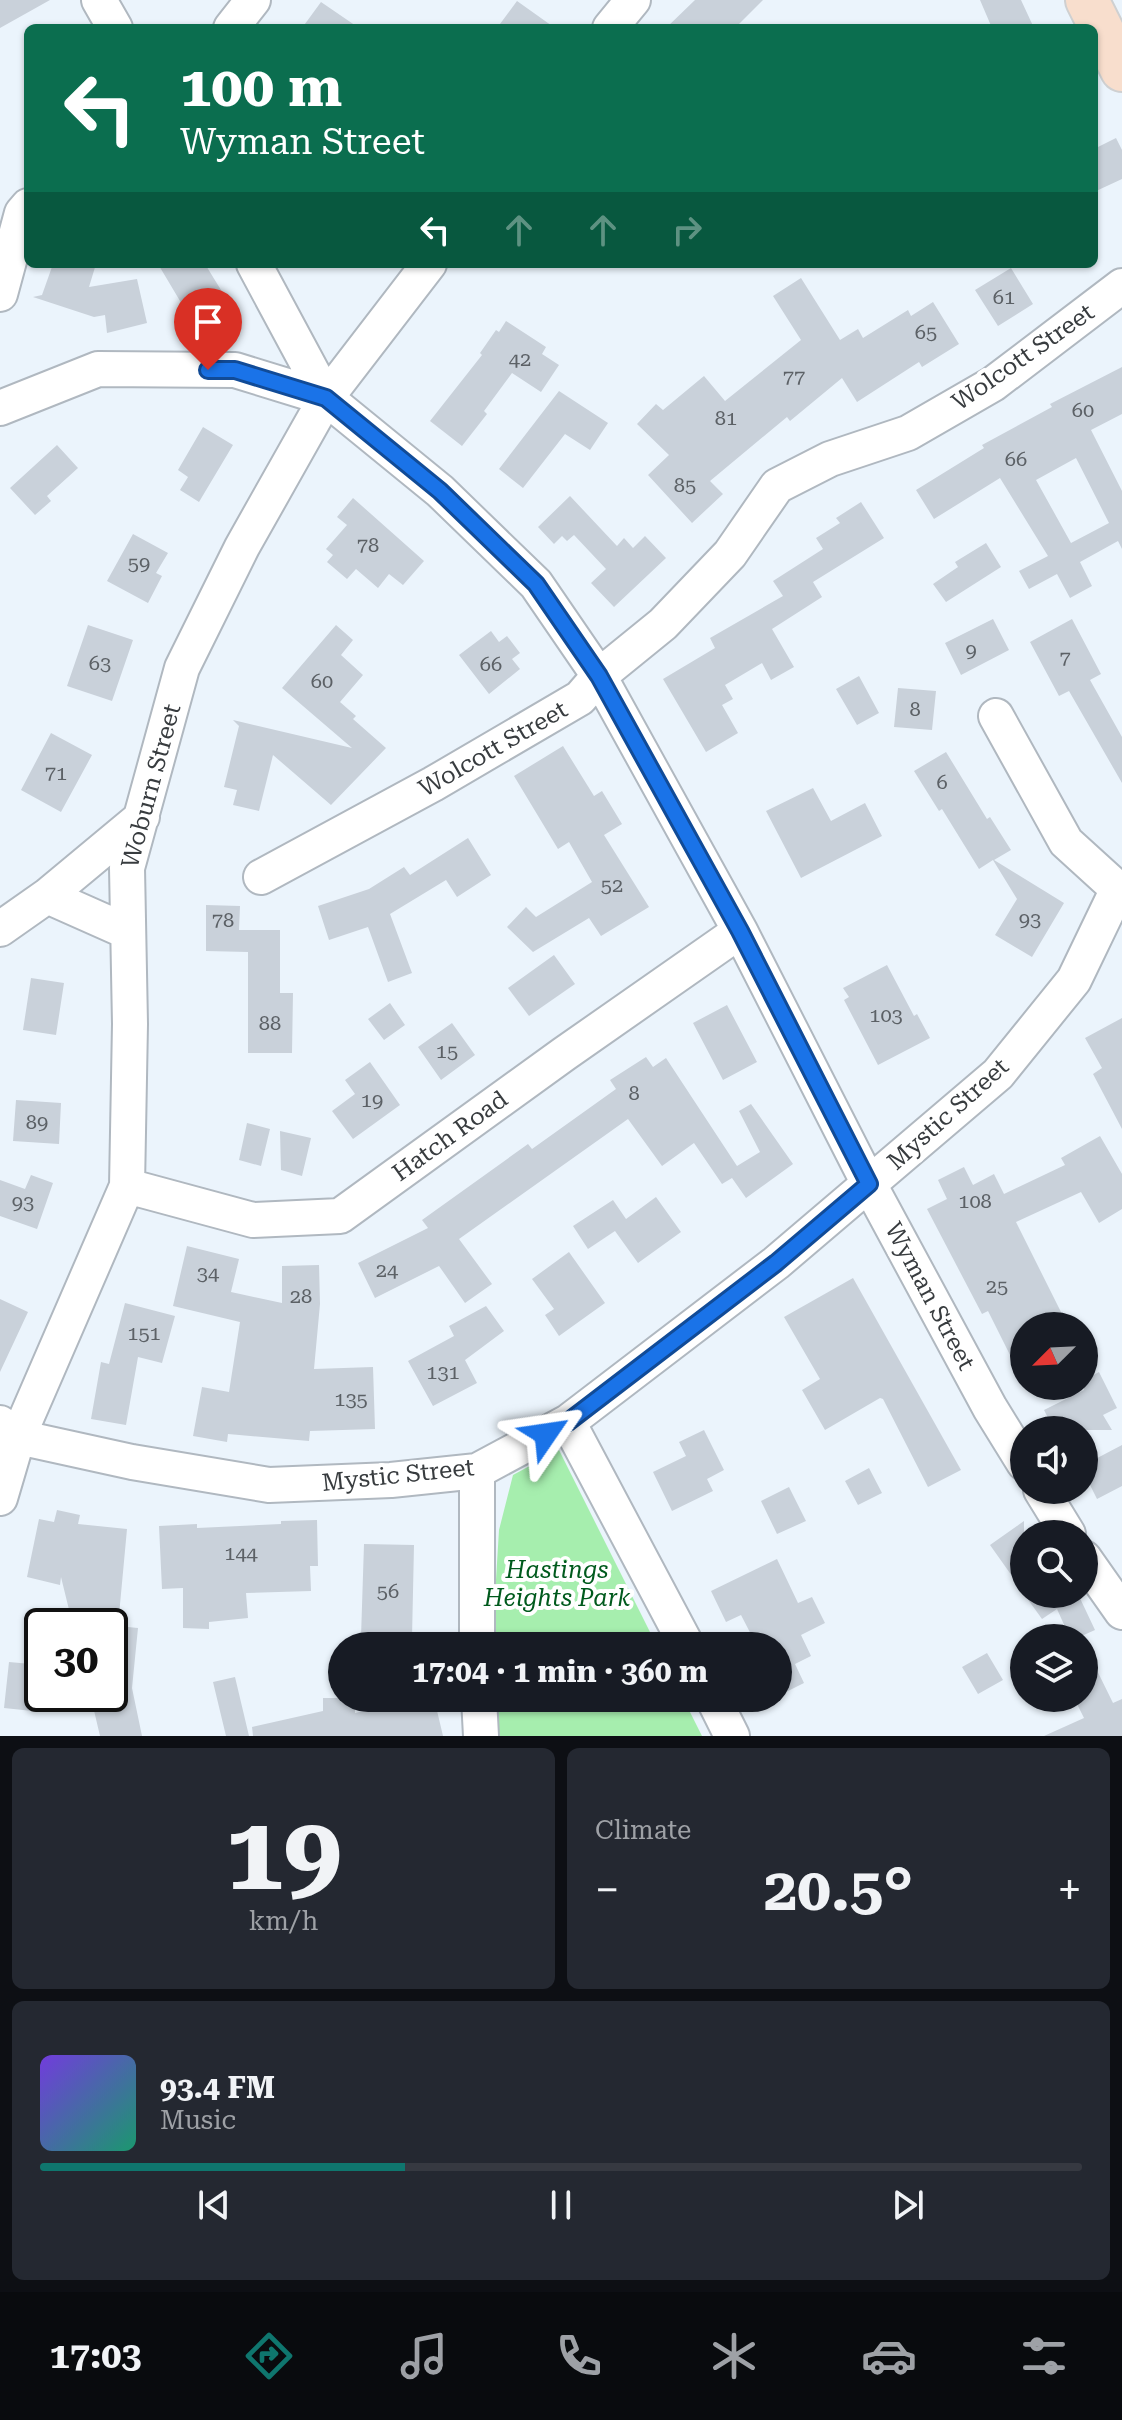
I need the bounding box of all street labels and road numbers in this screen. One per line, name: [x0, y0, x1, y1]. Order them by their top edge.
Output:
street label: Wolcott Street: [947, 298, 1099, 416]
street label: Wolcott Street: [414, 695, 572, 803]
street label: Woburn Street: [116, 701, 186, 871]
street label: Mystic Street: [882, 1052, 1014, 1176]
street label: Hatch Road: [387, 1085, 513, 1187]
street label: Wyman Street: [879, 1217, 981, 1375]
street label: Mystic Street: [320, 1453, 476, 1497]

